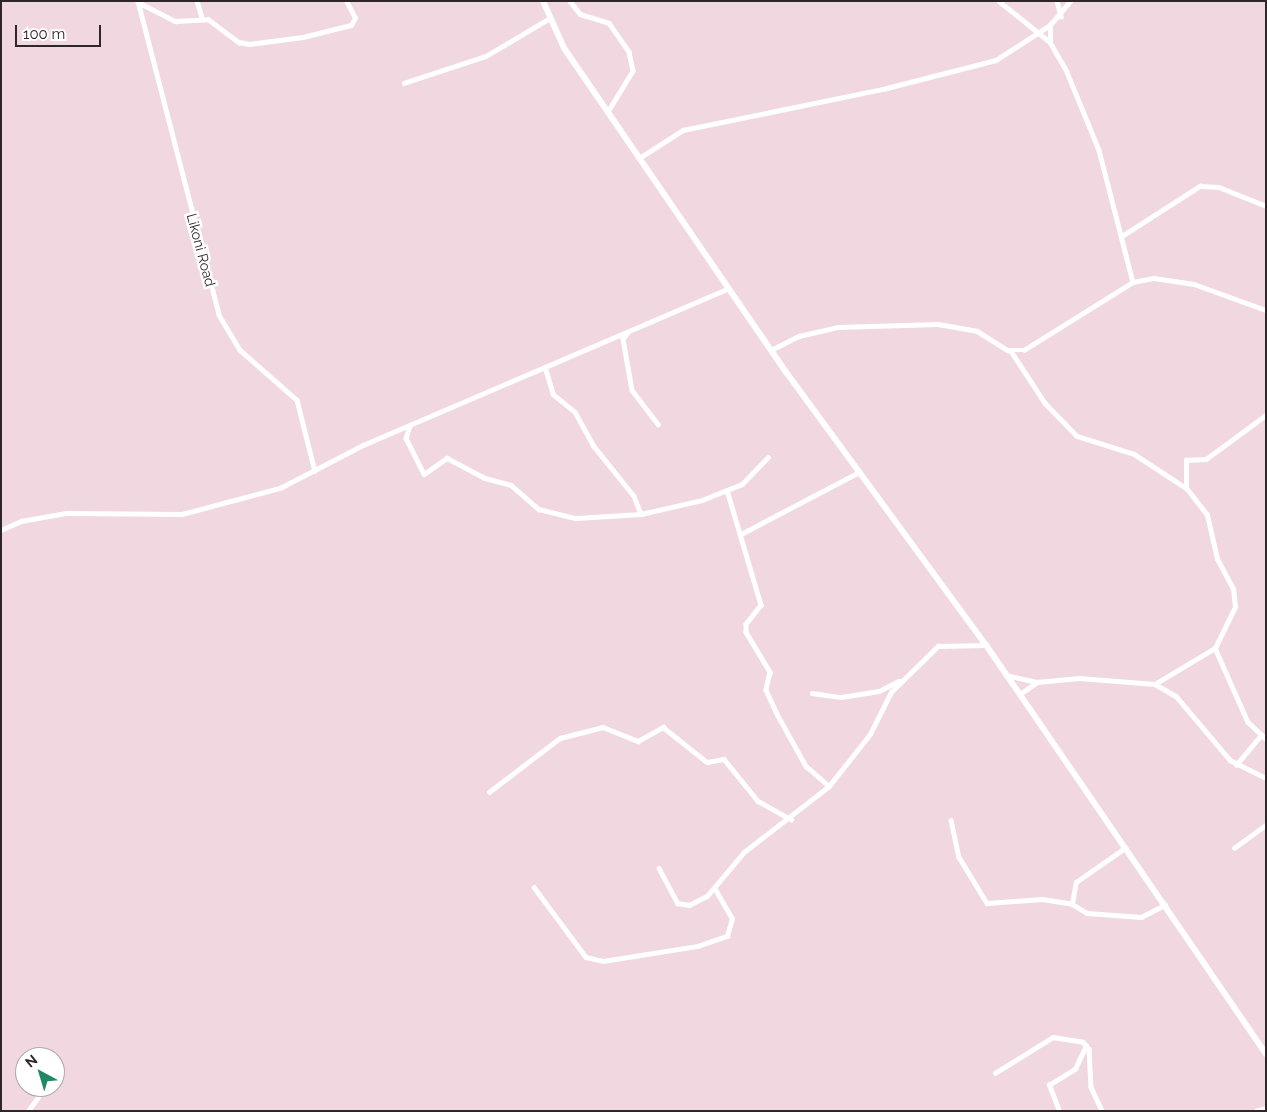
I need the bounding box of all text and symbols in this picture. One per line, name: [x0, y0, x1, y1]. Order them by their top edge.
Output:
scale bar: [18, 15, 104, 47]
text: 100 m: [23, 25, 65, 43]
street label: Likoni Road: [183, 212, 219, 288]
north arrow: [15, 1047, 65, 1097]
text: N: [22, 1052, 40, 1071]

